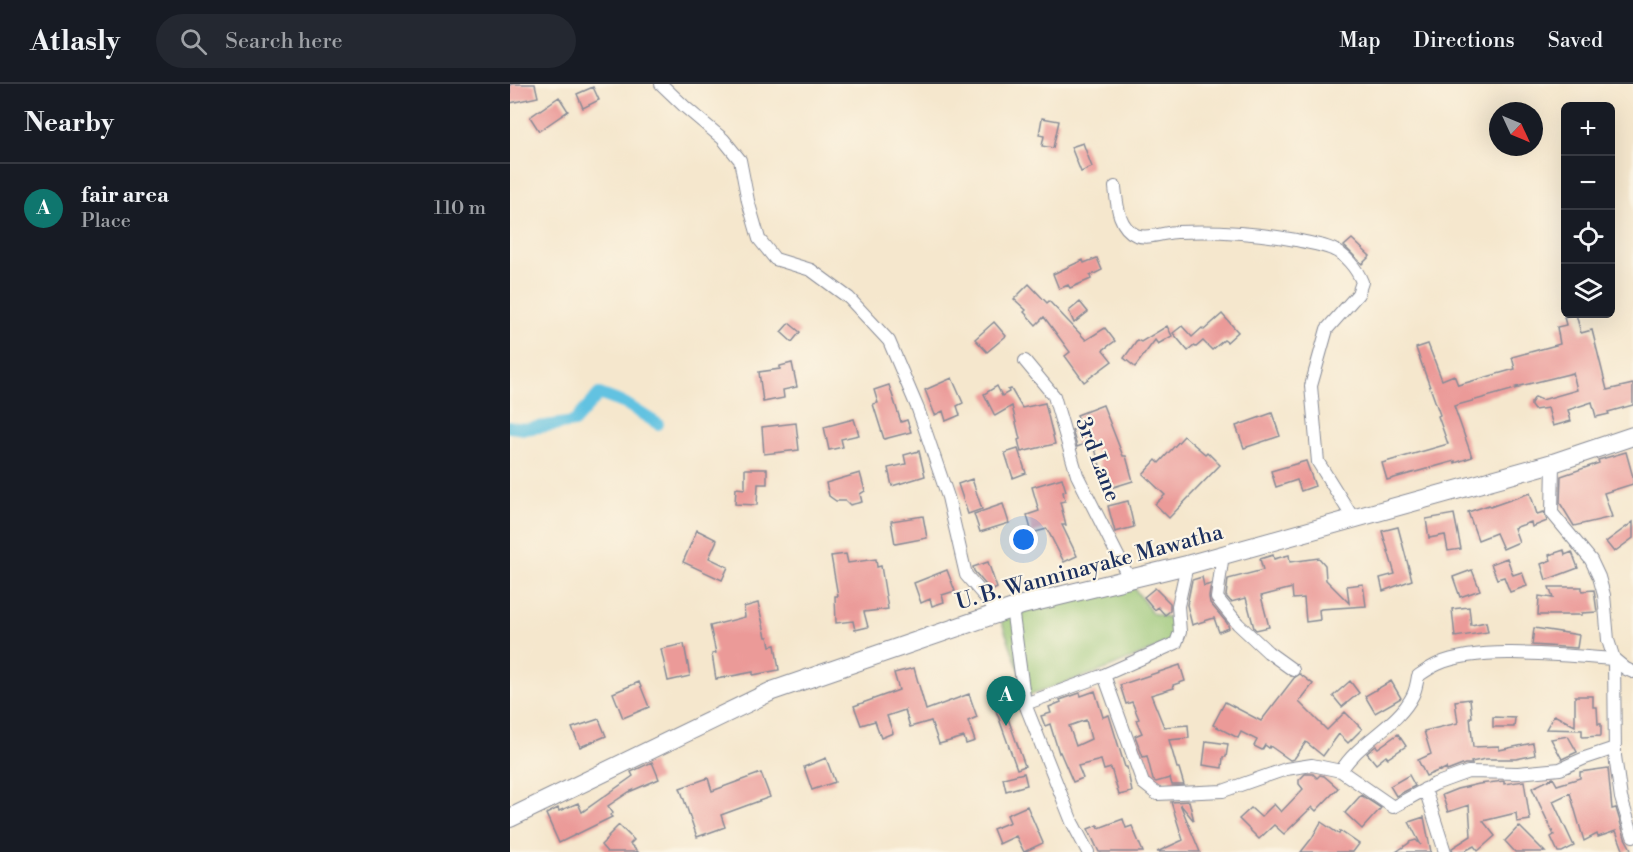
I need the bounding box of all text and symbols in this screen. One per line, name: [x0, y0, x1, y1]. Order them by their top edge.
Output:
search box: [156, 14, 576, 68]
text: Atlasly: [30, 24, 120, 59]
icon: search: [177, 25, 210, 58]
text: Search here: [225, 28, 343, 55]
text: Map: [1339, 28, 1381, 54]
text: Directions: [1414, 28, 1515, 54]
text: Saved: [1548, 28, 1603, 54]
north arrow: [1489, 102, 1543, 156]
map controls: [1561, 102, 1615, 318]
button: +: [1561, 102, 1615, 156]
text: Nearby: [24, 107, 114, 139]
button: −: [1561, 156, 1615, 210]
text: fair area: [81, 182, 169, 209]
text: A: [36, 196, 51, 221]
text: 110 m: [434, 196, 486, 221]
text: Place: [81, 209, 131, 234]
button: locate: [1561, 210, 1615, 264]
button: layers: [1561, 264, 1615, 318]
street label: 3rd Lane: [1069, 413, 1126, 506]
street label: U. B. Wanninayake Mawatha: [953, 519, 1227, 616]
your location: [1009, 525, 1038, 554]
pin: A: [986, 676, 1026, 726]

